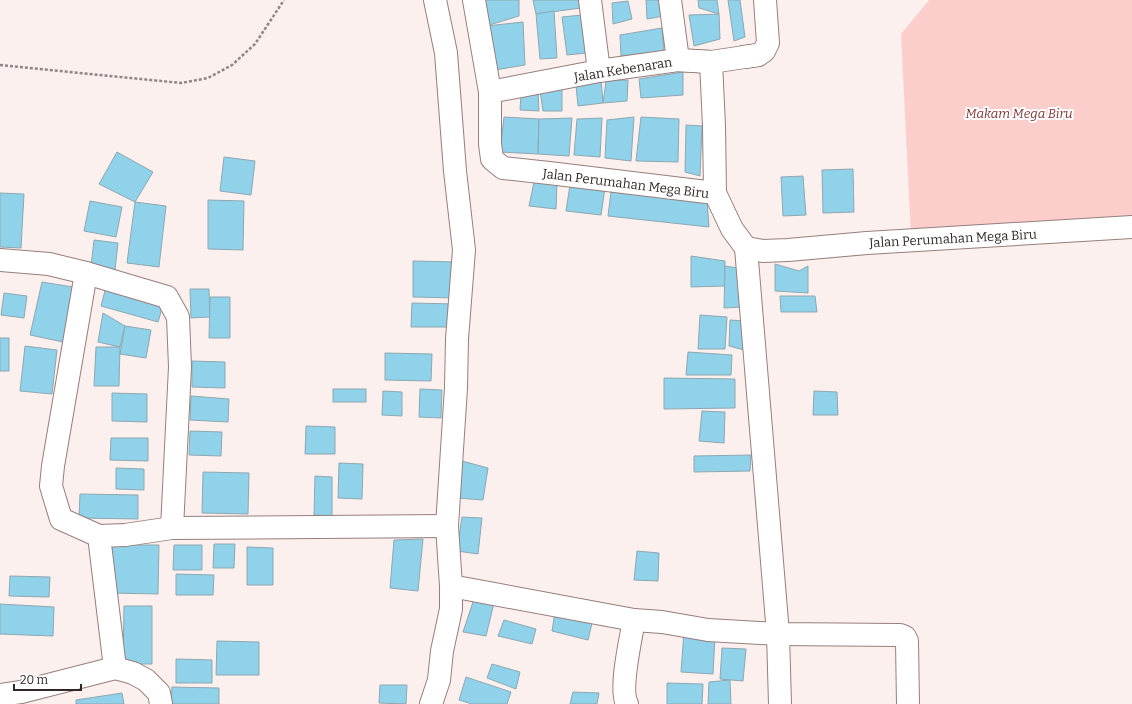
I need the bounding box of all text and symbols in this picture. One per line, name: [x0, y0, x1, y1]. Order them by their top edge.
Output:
street label: Jalan Kebenaran: [572, 54, 674, 85]
park label: Makam Mega Biru: [965, 106, 1073, 121]
street label: Jalan Perumahan Mega Biru: [541, 166, 710, 201]
street label: Jalan Perumahan Mega Biru: [868, 227, 1037, 250]
scale bar: [14, 666, 81, 692]
text: 20 m: [20, 673, 49, 687]

